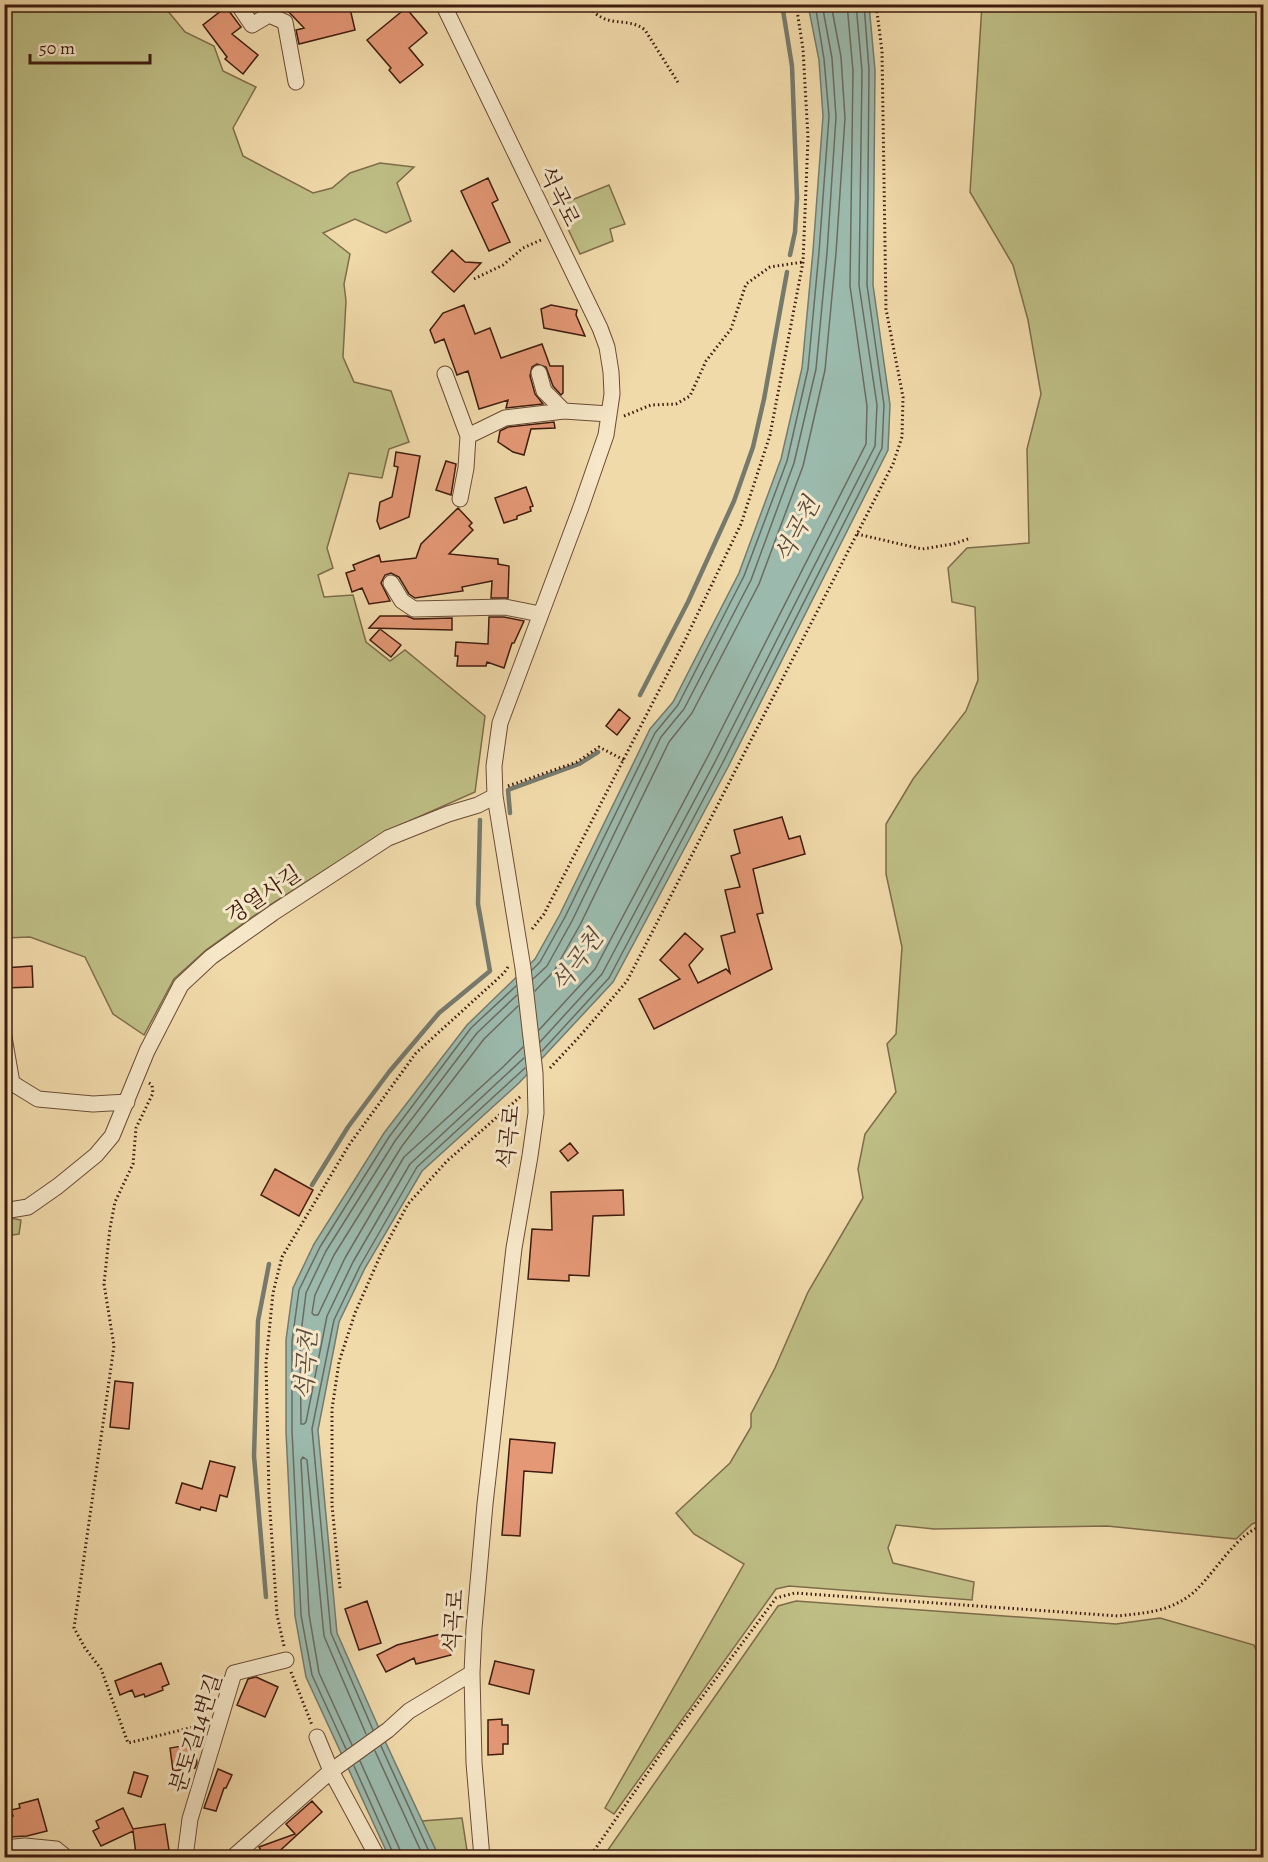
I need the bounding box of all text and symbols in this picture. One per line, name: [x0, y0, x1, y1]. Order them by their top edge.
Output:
scale bar: [30, 27, 150, 65]
text: 50 m: [39, 36, 75, 60]
street label: 석곡로: [532, 161, 587, 232]
water label: 석곡천: [767, 490, 828, 568]
street label: 경열사길: [220, 859, 307, 931]
water label: 석곡천: [544, 922, 611, 999]
street label: 석곡로: [491, 1104, 527, 1170]
water label: 석곡천: [288, 1327, 325, 1401]
street label: 석곡로: [437, 1588, 471, 1654]
street label: 분토길14번길: [163, 1670, 229, 1797]

